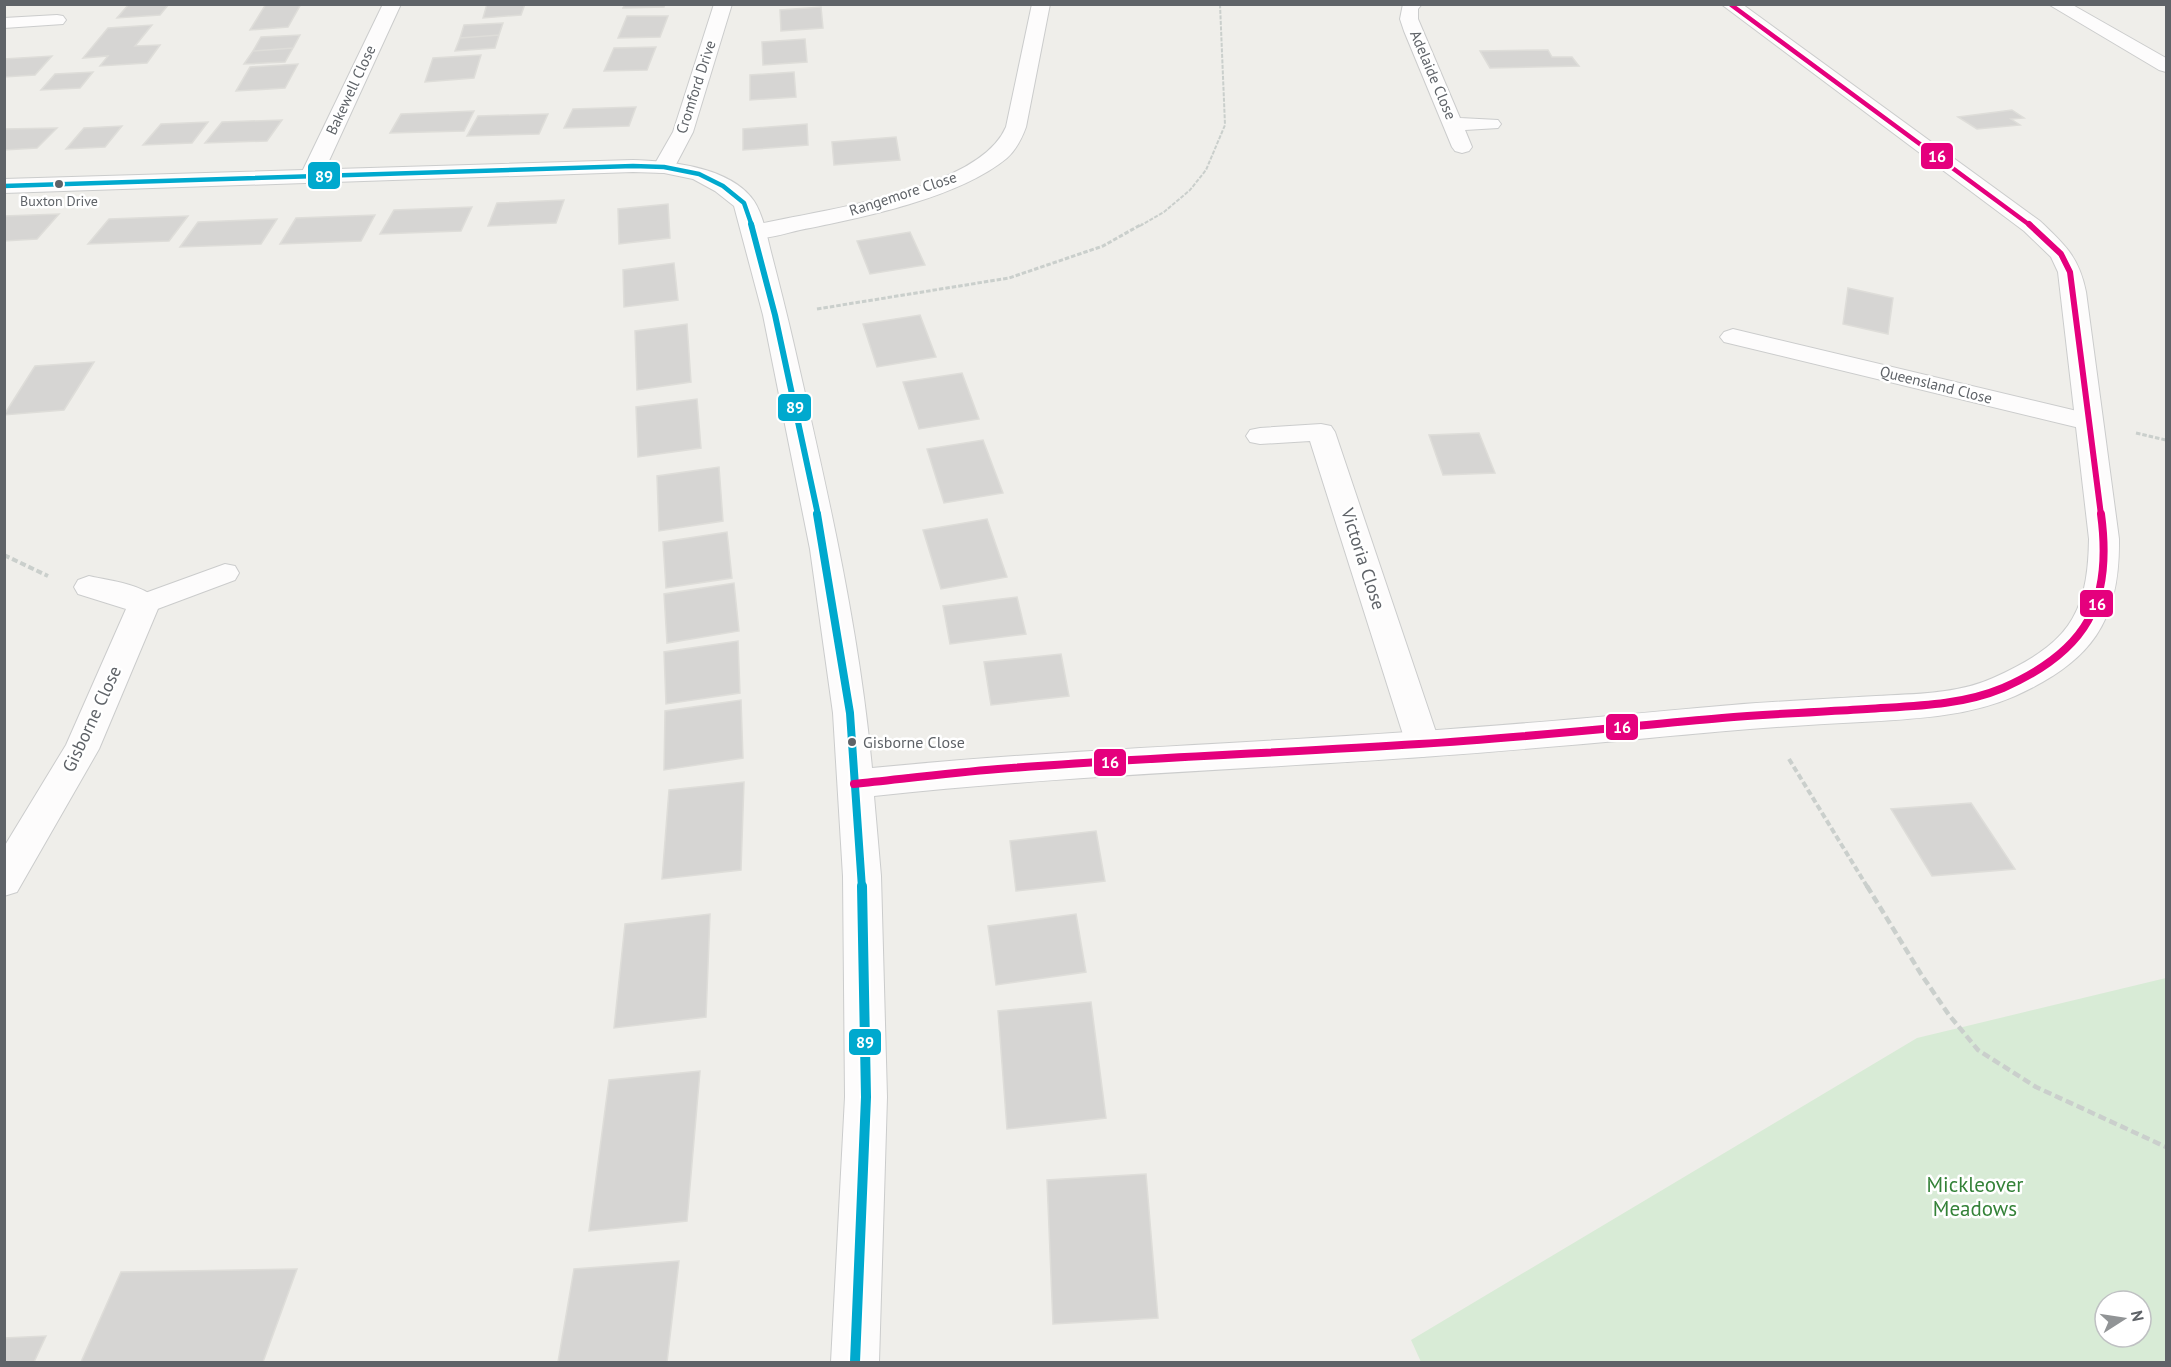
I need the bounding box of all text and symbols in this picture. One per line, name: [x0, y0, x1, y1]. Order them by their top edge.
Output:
street label: Adelaide Close: [1406, 27, 1461, 122]
street label: Cromford Drive: [671, 38, 720, 136]
street label: Bakewell Close: [321, 42, 380, 138]
line badge: 16: [1920, 142, 1954, 170]
text: 16: [1928, 146, 1946, 166]
line badge: 89: [307, 161, 341, 190]
text: 89: [315, 166, 333, 186]
street label: Rangemore Close: [847, 167, 959, 220]
marker: Buxton Drive: [53, 178, 65, 190]
place label: Buxton Drive: [20, 192, 98, 210]
street label: Queensland Close: [1878, 361, 1994, 408]
line badge: 89: [777, 393, 812, 422]
text: 89: [786, 397, 804, 417]
street label: Victoria Close: [1336, 504, 1391, 612]
line badge: 16: [2079, 589, 2114, 618]
text: 16: [2088, 594, 2106, 614]
street label: Gisborne Close: [57, 662, 126, 776]
line badge: 16: [1605, 713, 1639, 741]
text: 16: [1613, 717, 1631, 737]
place label: Gisborne Close: [863, 732, 965, 752]
marker: Gisborne Close: [846, 736, 858, 748]
line badge: 16: [1093, 748, 1127, 777]
text: 16: [1101, 752, 1119, 772]
line badge: 89: [848, 1028, 882, 1056]
text: 89: [856, 1032, 874, 1052]
park label: Mickleover Meadows: [1926, 1171, 2024, 1222]
north arrow: [2093, 1289, 2153, 1349]
text: N: [2127, 1309, 2149, 1323]

